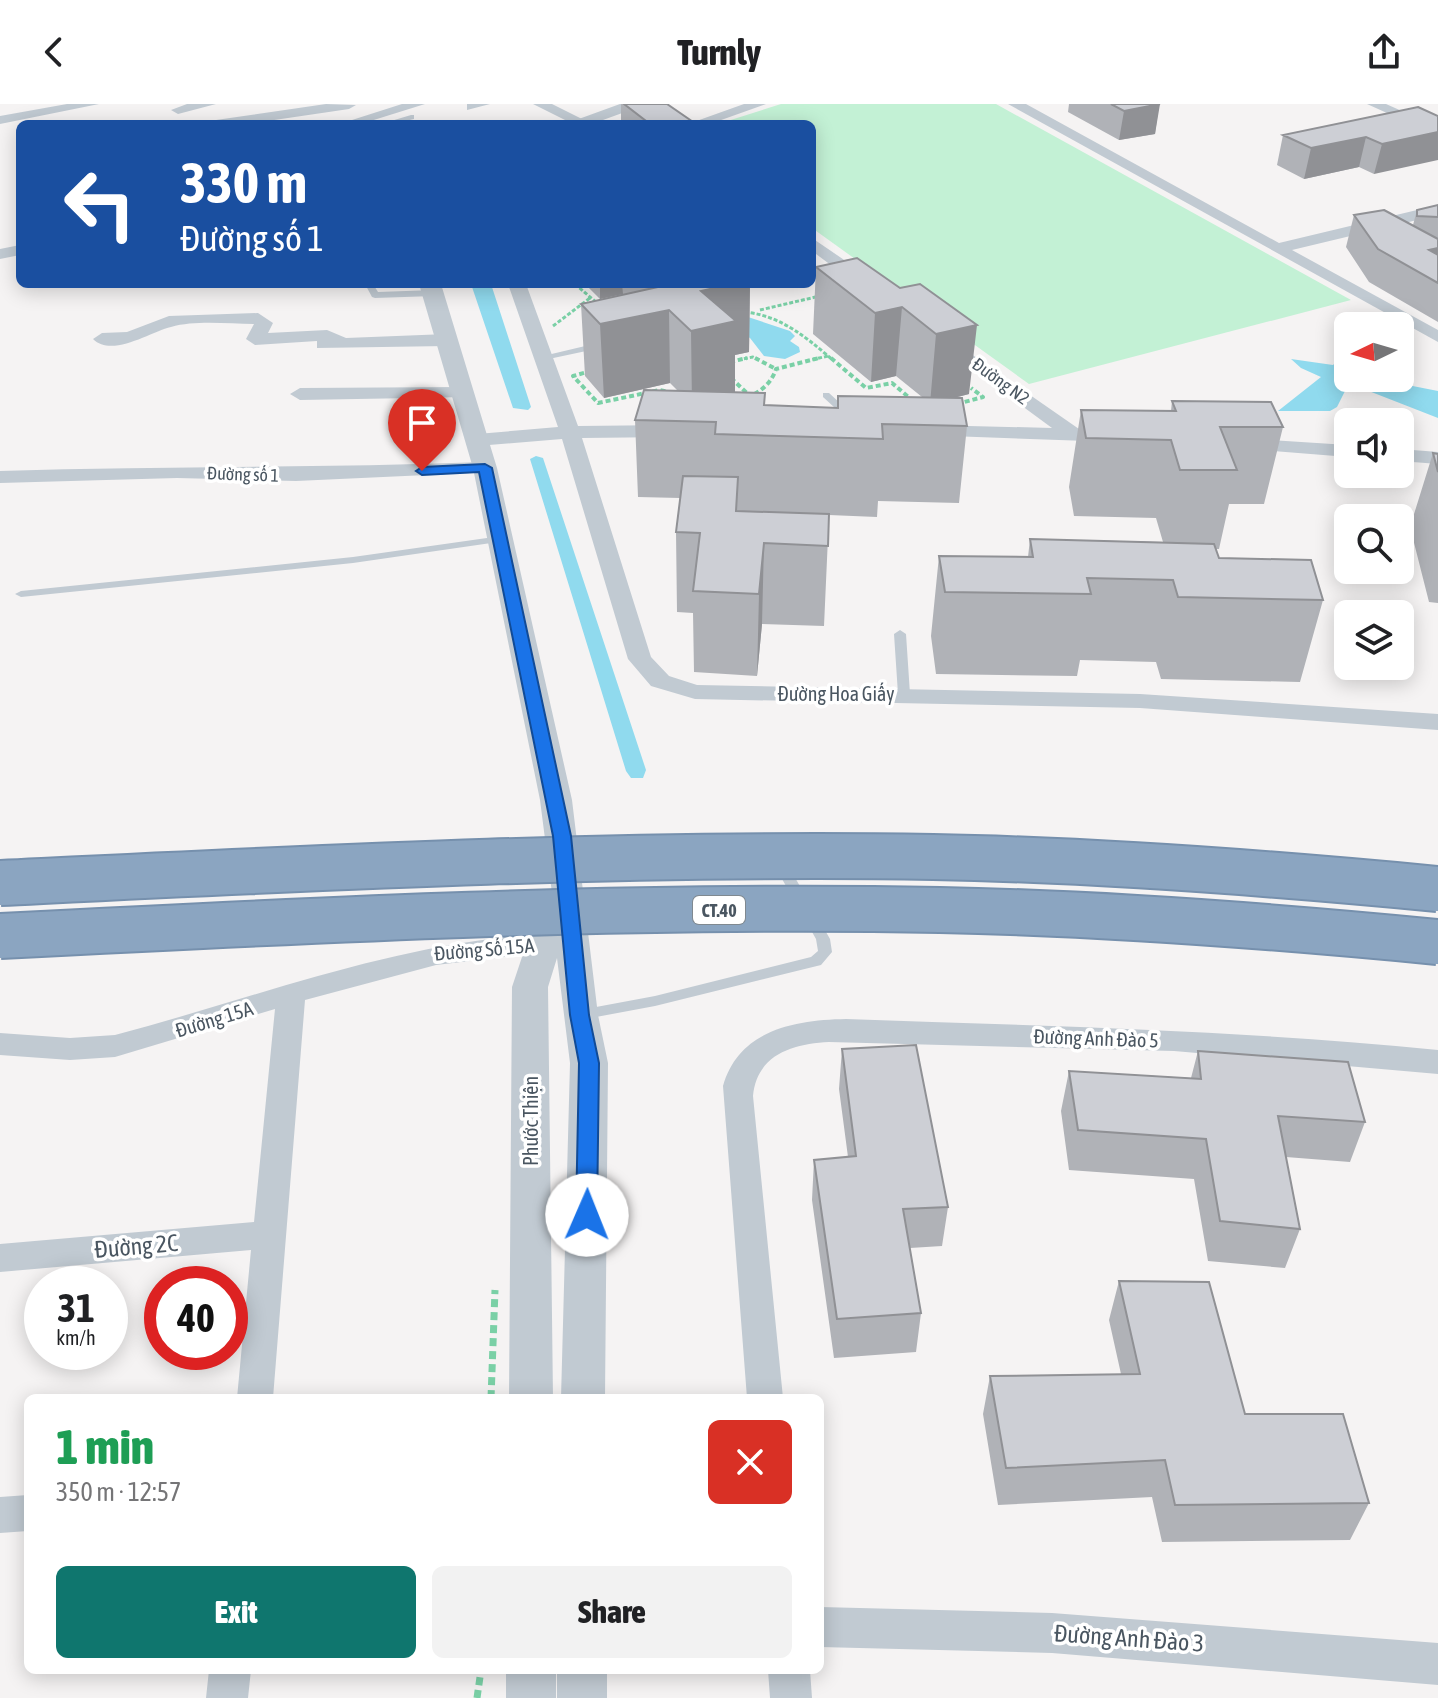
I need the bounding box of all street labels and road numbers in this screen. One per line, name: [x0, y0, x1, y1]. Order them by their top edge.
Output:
street label: Đường N2: [968, 353, 1034, 409]
street label: Đường số 1: [207, 461, 279, 486]
street label: Đường Hoa Giấy: [777, 682, 895, 705]
road number: CT.40: [693, 896, 745, 924]
street label: Đường Số 15A: [433, 933, 535, 965]
street label: Đường 15A: [172, 996, 256, 1042]
street label: Đường Anh Đào 5: [1033, 1024, 1159, 1052]
street label: Phước Thiện: [519, 1076, 542, 1166]
street label: Đường 2C: [93, 1229, 179, 1263]
street label: Đường Anh Đào 3: [1053, 1619, 1205, 1657]

